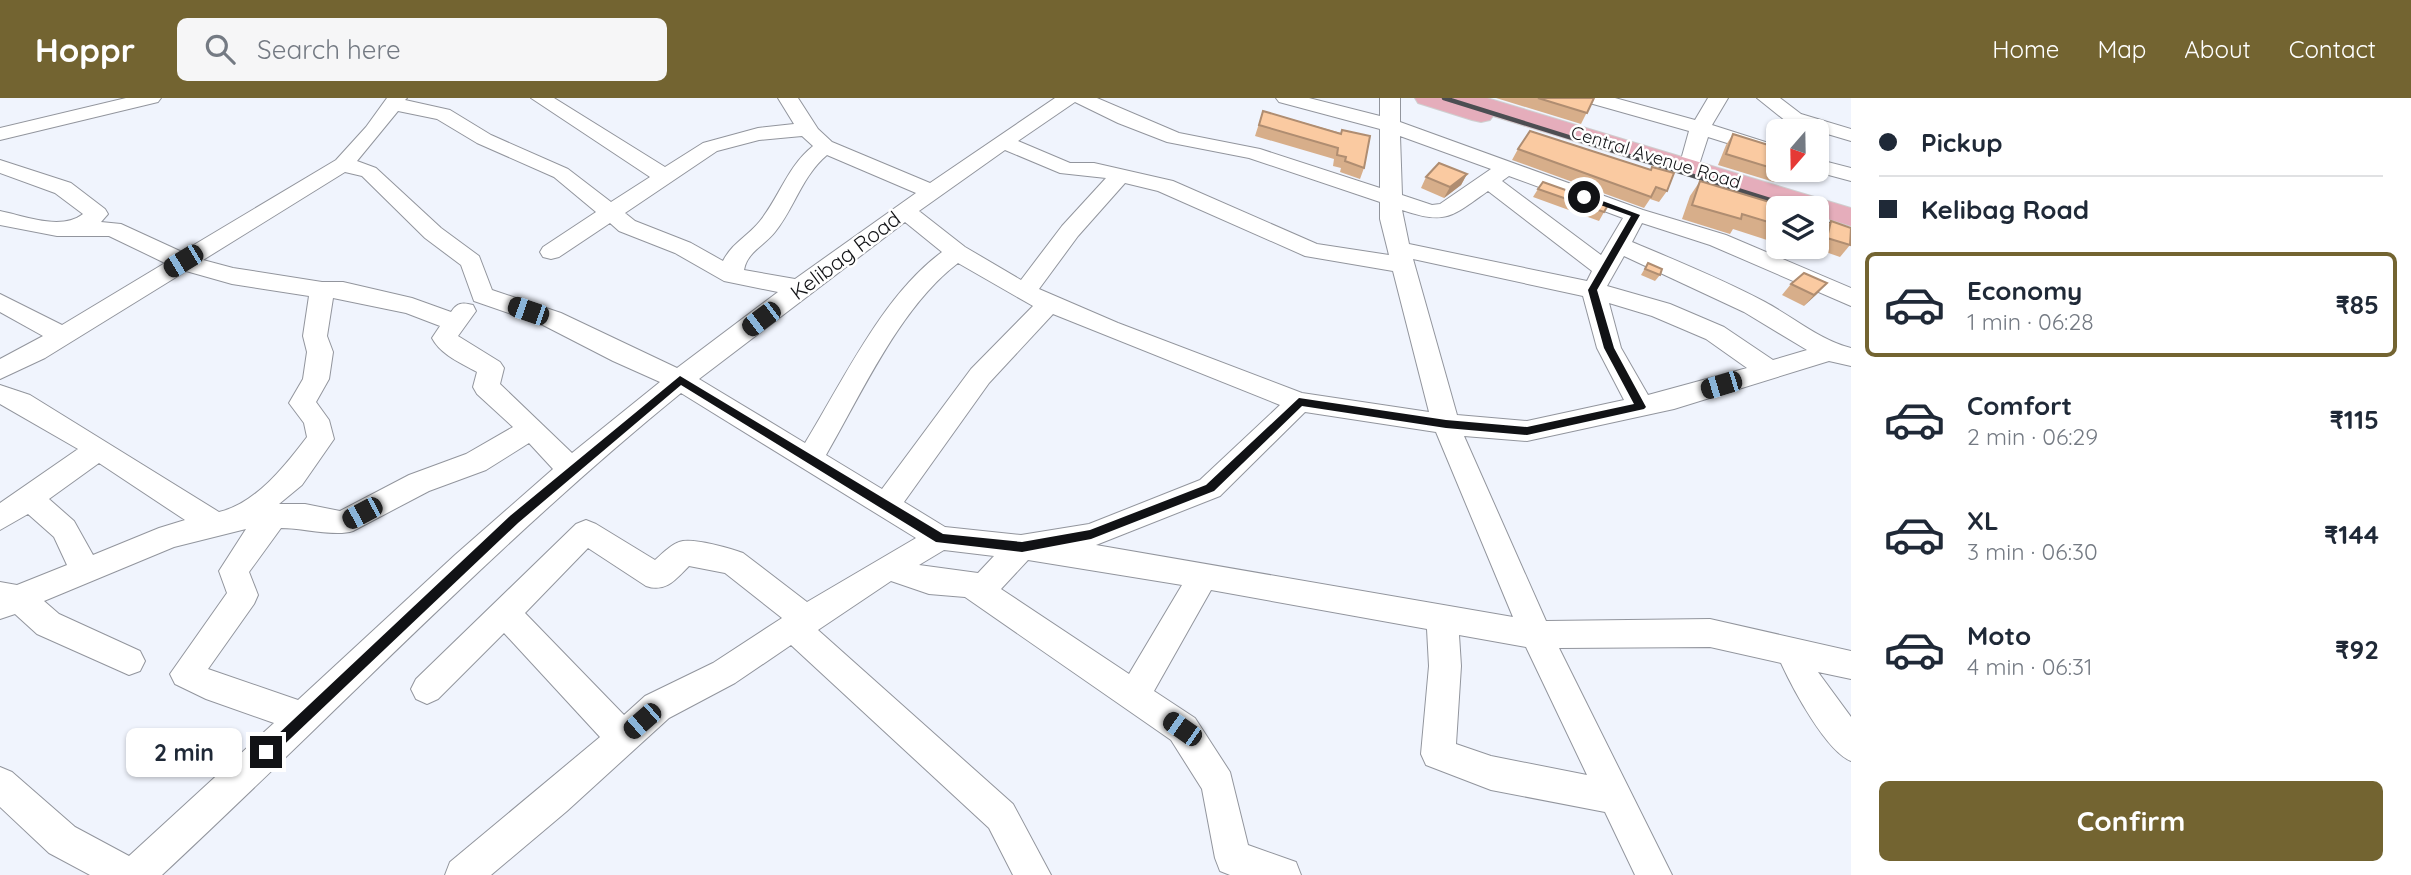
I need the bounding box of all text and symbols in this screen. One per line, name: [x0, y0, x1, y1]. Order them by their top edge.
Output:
search box: [177, 18, 667, 81]
text: Hoppr: [35, 29, 135, 70]
icon: search: [201, 30, 239, 68]
text: Search here: [257, 33, 401, 66]
text: Home: [1992, 34, 2059, 64]
text: Map: [2097, 34, 2146, 64]
text: About: [2184, 34, 2251, 64]
text: Contact: [2289, 34, 2376, 64]
north arrow: [1766, 119, 1829, 182]
map controls: [1766, 119, 1829, 259]
street label: Central Avenue Road: [1568, 120, 1744, 194]
text: Pickup: [1921, 126, 2003, 159]
route start: [1568, 181, 1600, 213]
text: Kelibag Road: [1921, 193, 2089, 226]
button: layers: [1766, 196, 1829, 259]
street label: Kelibag Road: [785, 205, 905, 305]
car: [160, 241, 207, 281]
icon: car: [1883, 273, 1946, 336]
text: Economy: [1967, 274, 2082, 307]
text: ₹85: [2335, 288, 2379, 321]
car: [505, 294, 552, 328]
car: [738, 298, 785, 340]
text: 1 min · 06:28: [1967, 307, 2094, 336]
car: [1698, 369, 1745, 401]
icon: car: [1883, 388, 1946, 451]
text: Comfort: [1967, 389, 2072, 422]
text: ₹115: [2329, 403, 2379, 436]
text: 2 min · 06:29: [1967, 422, 2098, 451]
car: [339, 494, 386, 532]
icon: car: [1883, 503, 1946, 566]
text: XL: [1967, 504, 1999, 537]
text: ₹144: [2324, 518, 2379, 551]
text: 3 min · 06:30: [1967, 537, 2098, 566]
icon: car: [1883, 618, 1946, 681]
text: Moto: [1967, 619, 2031, 652]
text: ₹92: [2335, 633, 2379, 666]
text: 4 min · 06:31: [1967, 652, 2093, 681]
car: [620, 699, 665, 743]
car: [1159, 708, 1206, 750]
callout: 2 min: [126, 728, 242, 776]
route end: [250, 736, 282, 768]
text: 2 min: [154, 738, 214, 767]
button: Confirm: [1879, 781, 2383, 861]

